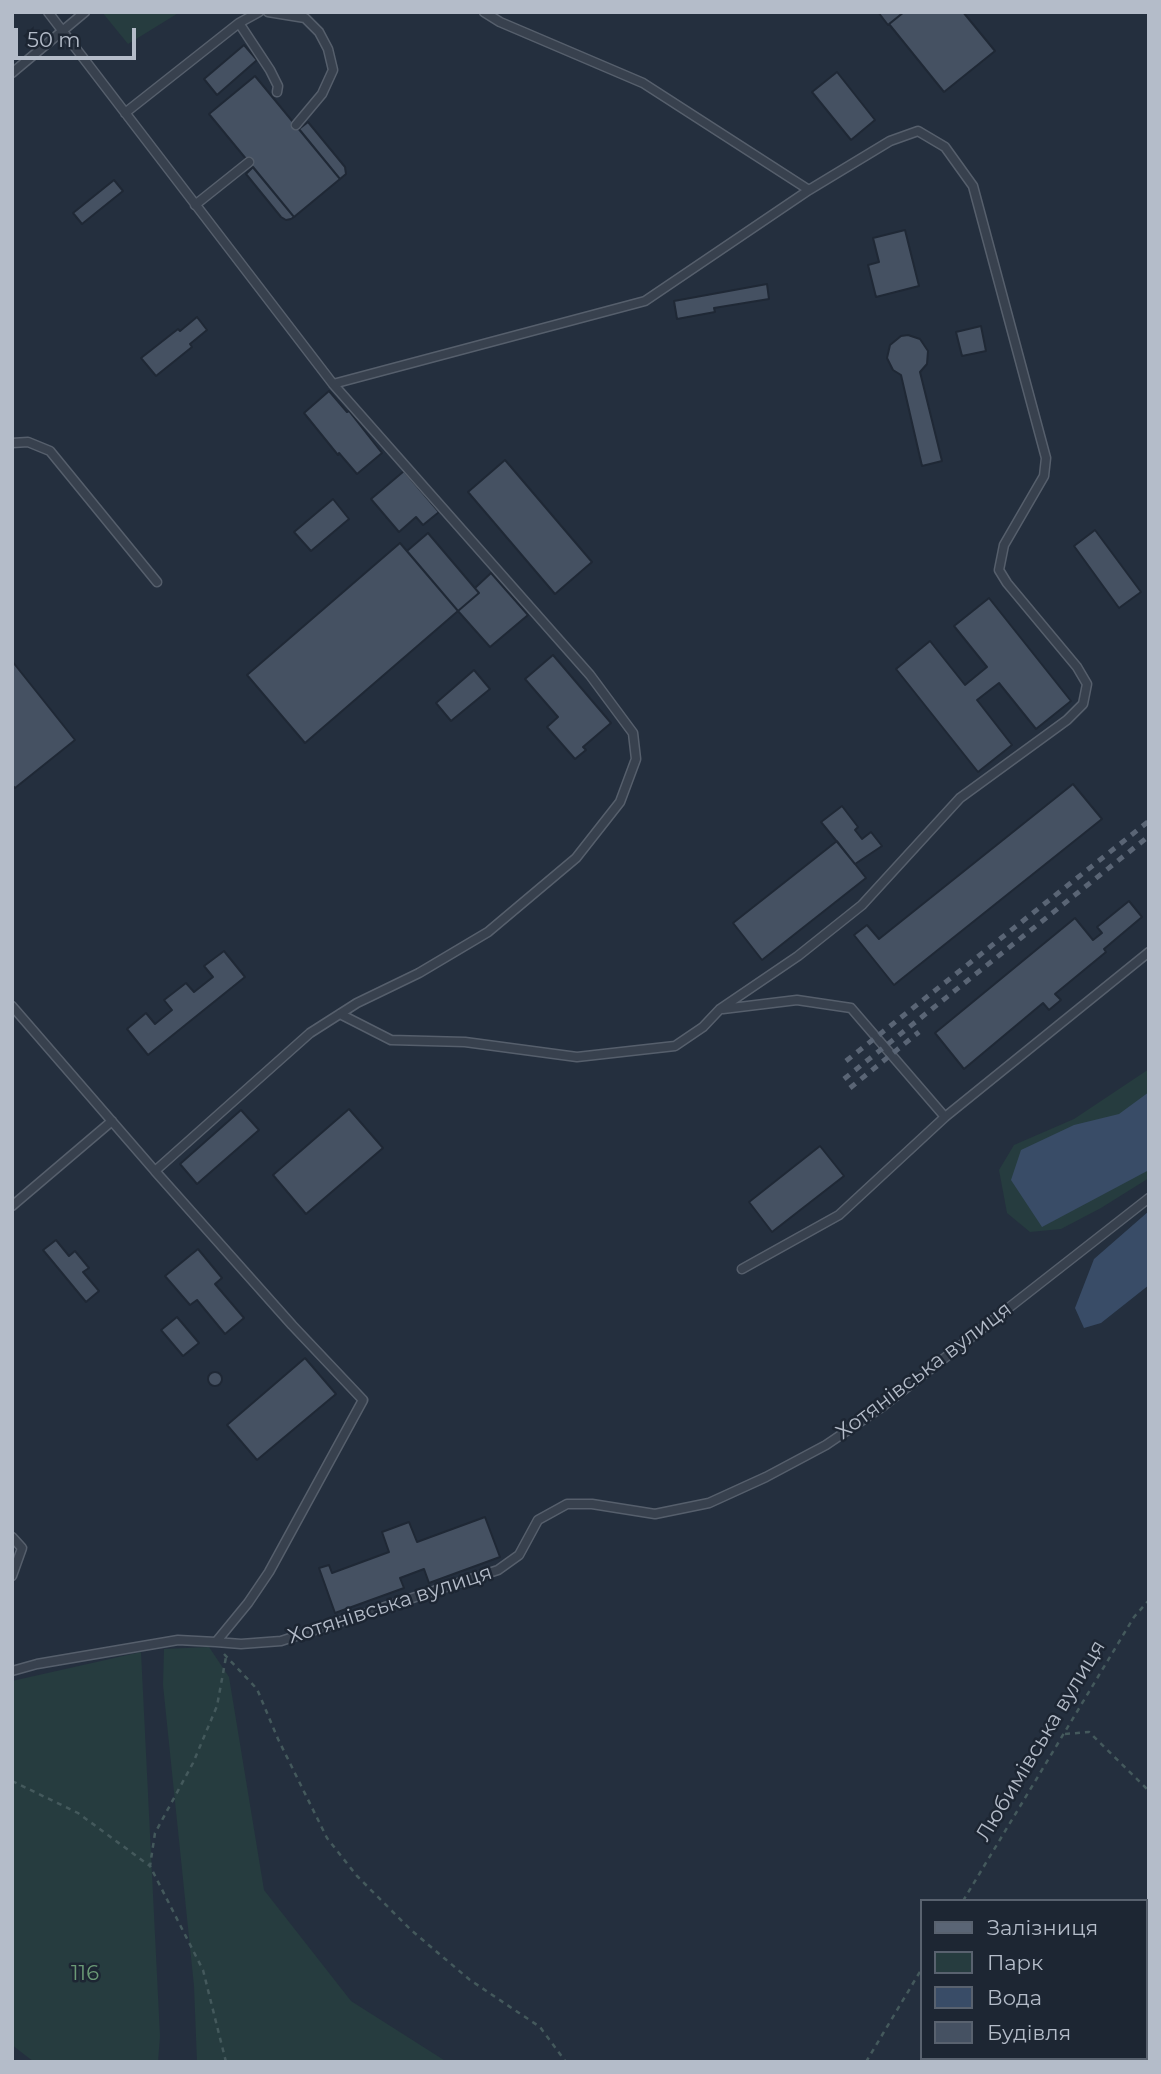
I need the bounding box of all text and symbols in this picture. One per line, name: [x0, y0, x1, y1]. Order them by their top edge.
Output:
scale bar: [18, 14, 140, 58]
text: 50 m: [27, 27, 81, 52]
street label: Хотянівська вулиця: [831, 1297, 1017, 1445]
street label: Хотянівська вулиця: [285, 1560, 495, 1650]
street label: Любимівська вулиця: [971, 1636, 1111, 1846]
legend: [920, 1899, 1147, 2060]
text: Залізниця: [987, 1915, 1098, 1940]
text: Парк: [987, 1950, 1043, 1975]
park label: 116: [71, 1961, 99, 1987]
text: Вода: [987, 1985, 1042, 2010]
text: Будівля: [987, 2020, 1071, 2045]

